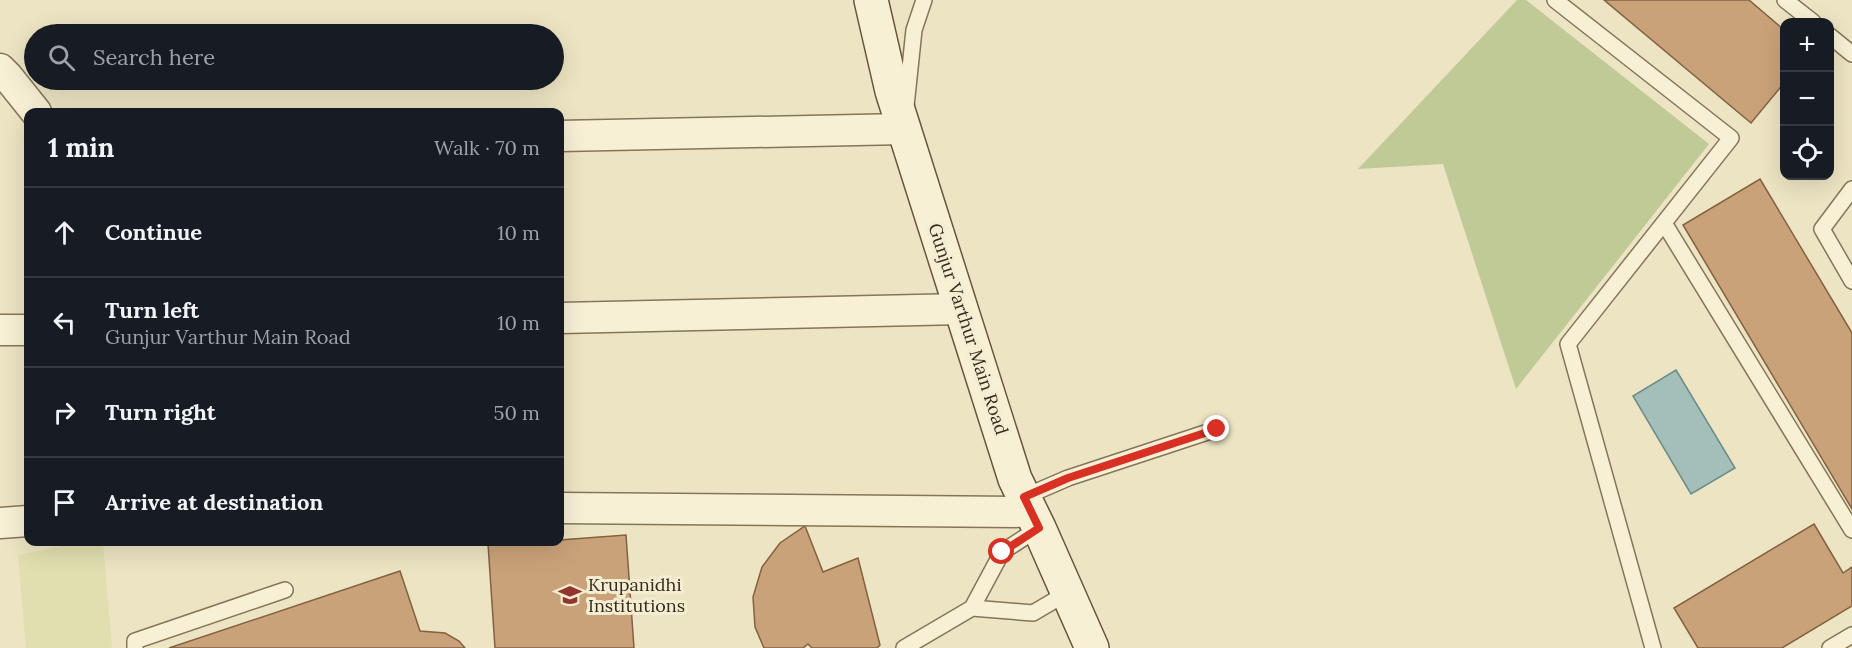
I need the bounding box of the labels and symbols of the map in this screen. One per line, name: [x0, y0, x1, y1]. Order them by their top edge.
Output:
street label: Gunjur Varthur Main Road: [923, 220, 1014, 438]
route end: [1203, 415, 1229, 441]
route start: [988, 538, 1014, 564]
place label: Krupanidhi Institutions: [588, 573, 685, 617]
school or university icon: Krupanidhi Institutions: [557, 582, 583, 608]

